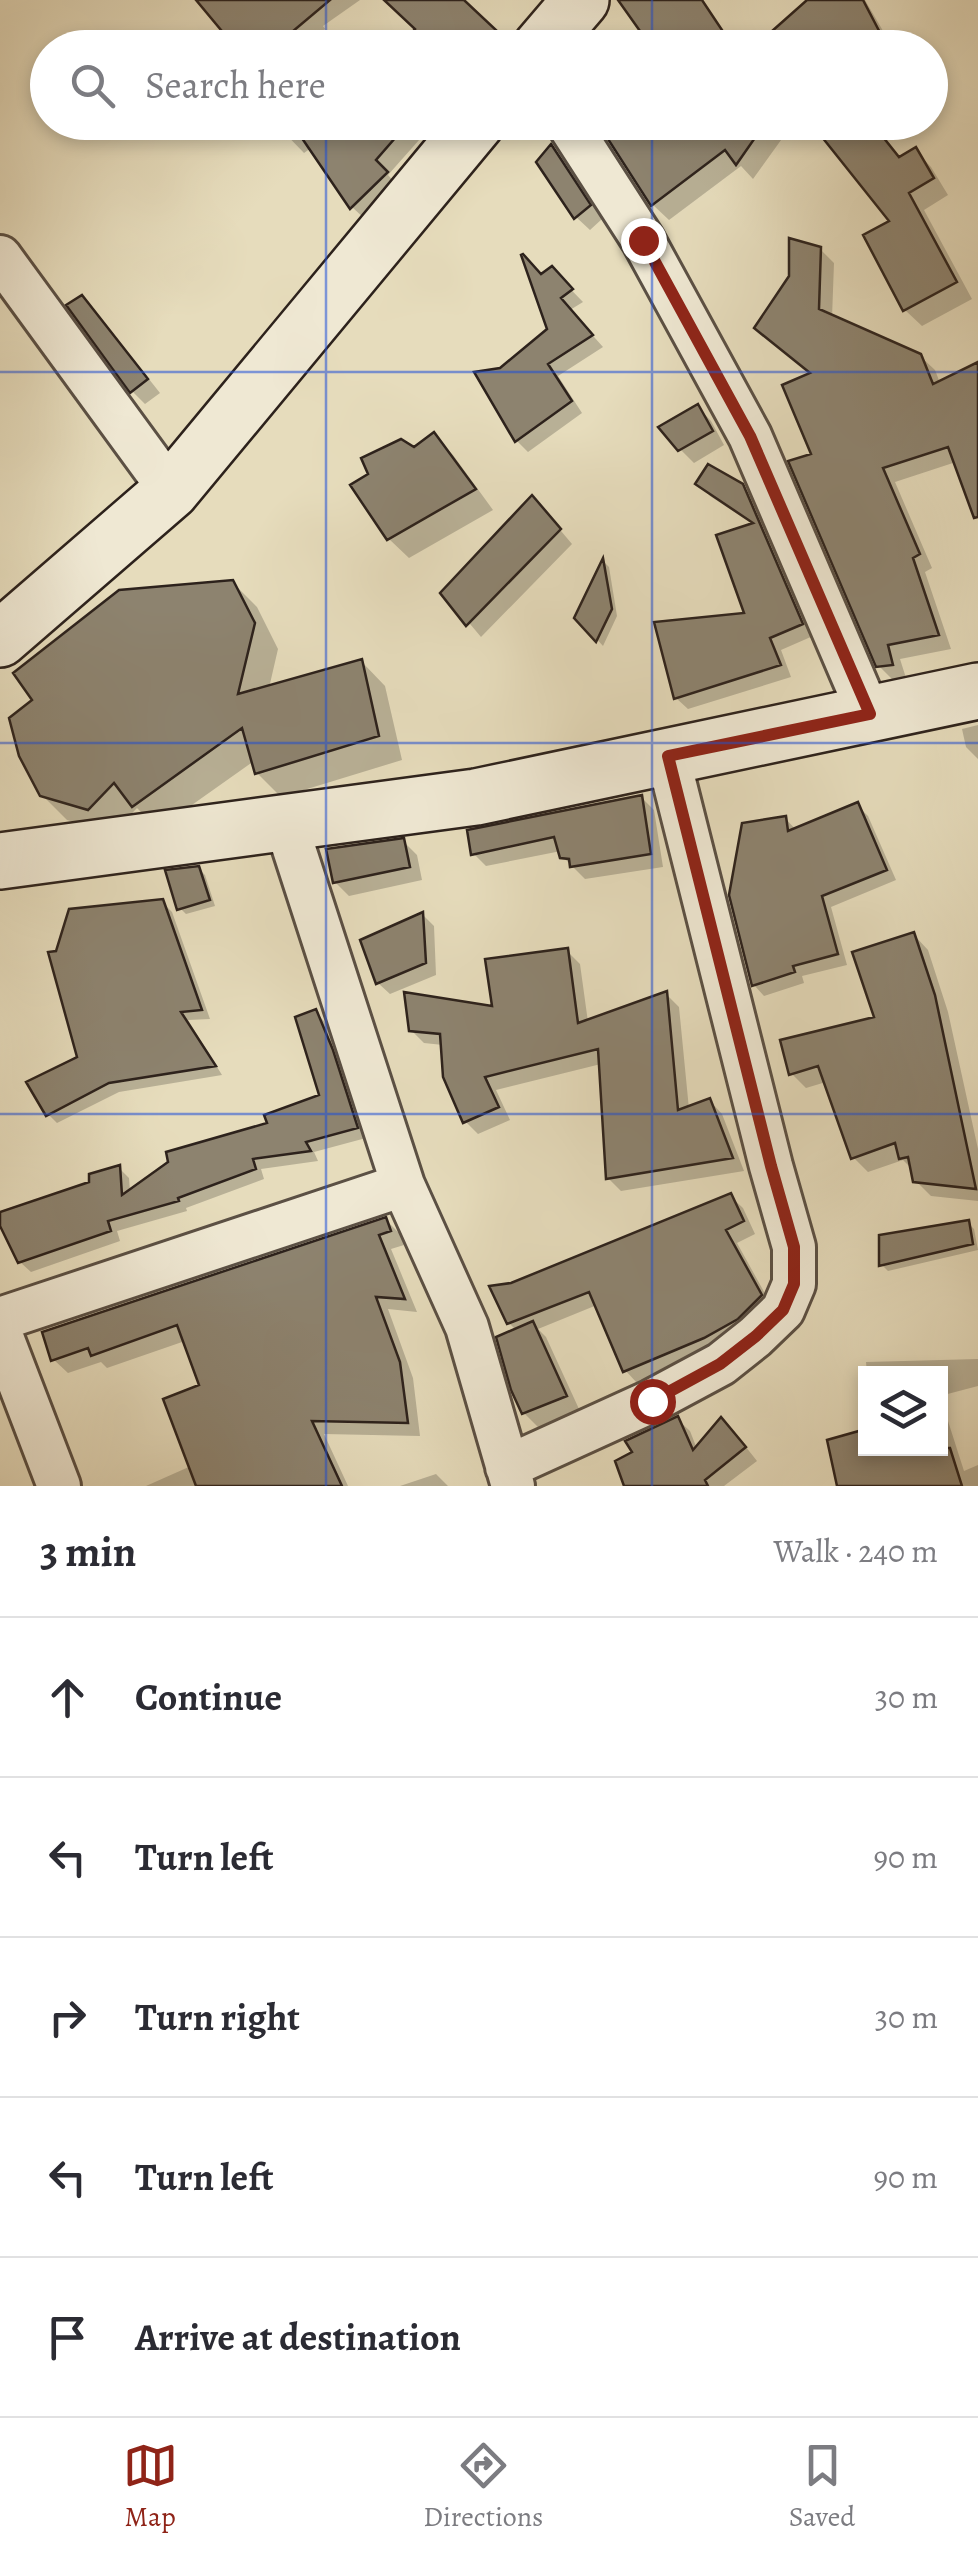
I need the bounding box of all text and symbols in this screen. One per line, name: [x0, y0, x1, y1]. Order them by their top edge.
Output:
search box: [30, 30, 948, 140]
icon: search: [65, 58, 120, 113]
text: Search here: [145, 59, 326, 111]
route end: [621, 218, 667, 264]
map controls: [858, 1366, 948, 1456]
button: layers: [858, 1366, 948, 1456]
route start: [630, 1379, 676, 1425]
text: 3 min: [40, 1523, 136, 1580]
text: Walk · 240 m: [773, 1529, 938, 1573]
icon: ahead: [40, 1670, 95, 1725]
text: Continue: [135, 1671, 282, 1723]
text: 30 m: [875, 1675, 938, 1719]
icon: left: [40, 1830, 95, 1885]
text: Turn left: [135, 1831, 274, 1883]
text: 90 m: [873, 1835, 938, 1879]
icon: right: [40, 1990, 95, 2045]
text: Turn right: [135, 1991, 300, 2043]
text: 30 m: [875, 1995, 938, 2039]
icon: left: [40, 2150, 95, 2205]
text: Turn left: [135, 2151, 274, 2203]
text: 90 m: [873, 2155, 938, 2199]
icon: arrive: [40, 2310, 95, 2365]
text: Arrive at destination: [135, 2311, 461, 2363]
tab: Map: [123, 2438, 178, 2536]
tab: Directions: [423, 2438, 543, 2536]
tab: Saved: [789, 2438, 855, 2536]

